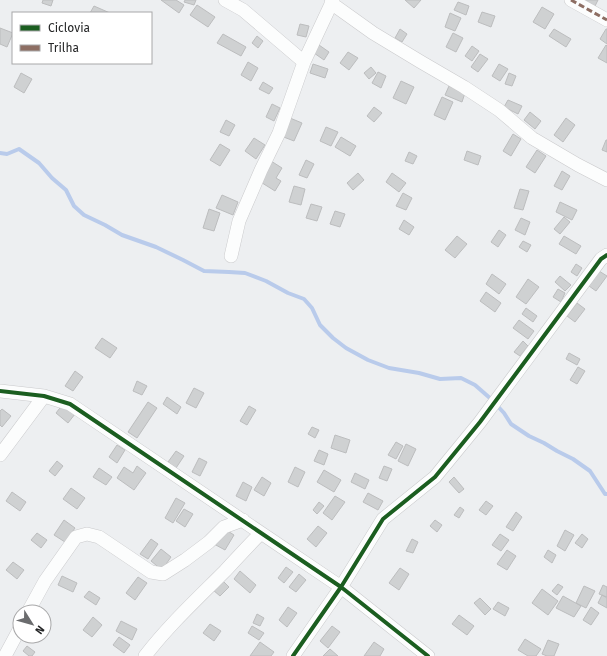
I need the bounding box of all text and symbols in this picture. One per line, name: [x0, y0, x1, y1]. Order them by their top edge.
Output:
legend: [12, 12, 152, 64]
text: Ciclovia: [48, 21, 90, 35]
text: Trilha: [48, 41, 79, 55]
north arrow: [12, 604, 52, 644]
text: N: [32, 623, 47, 637]

